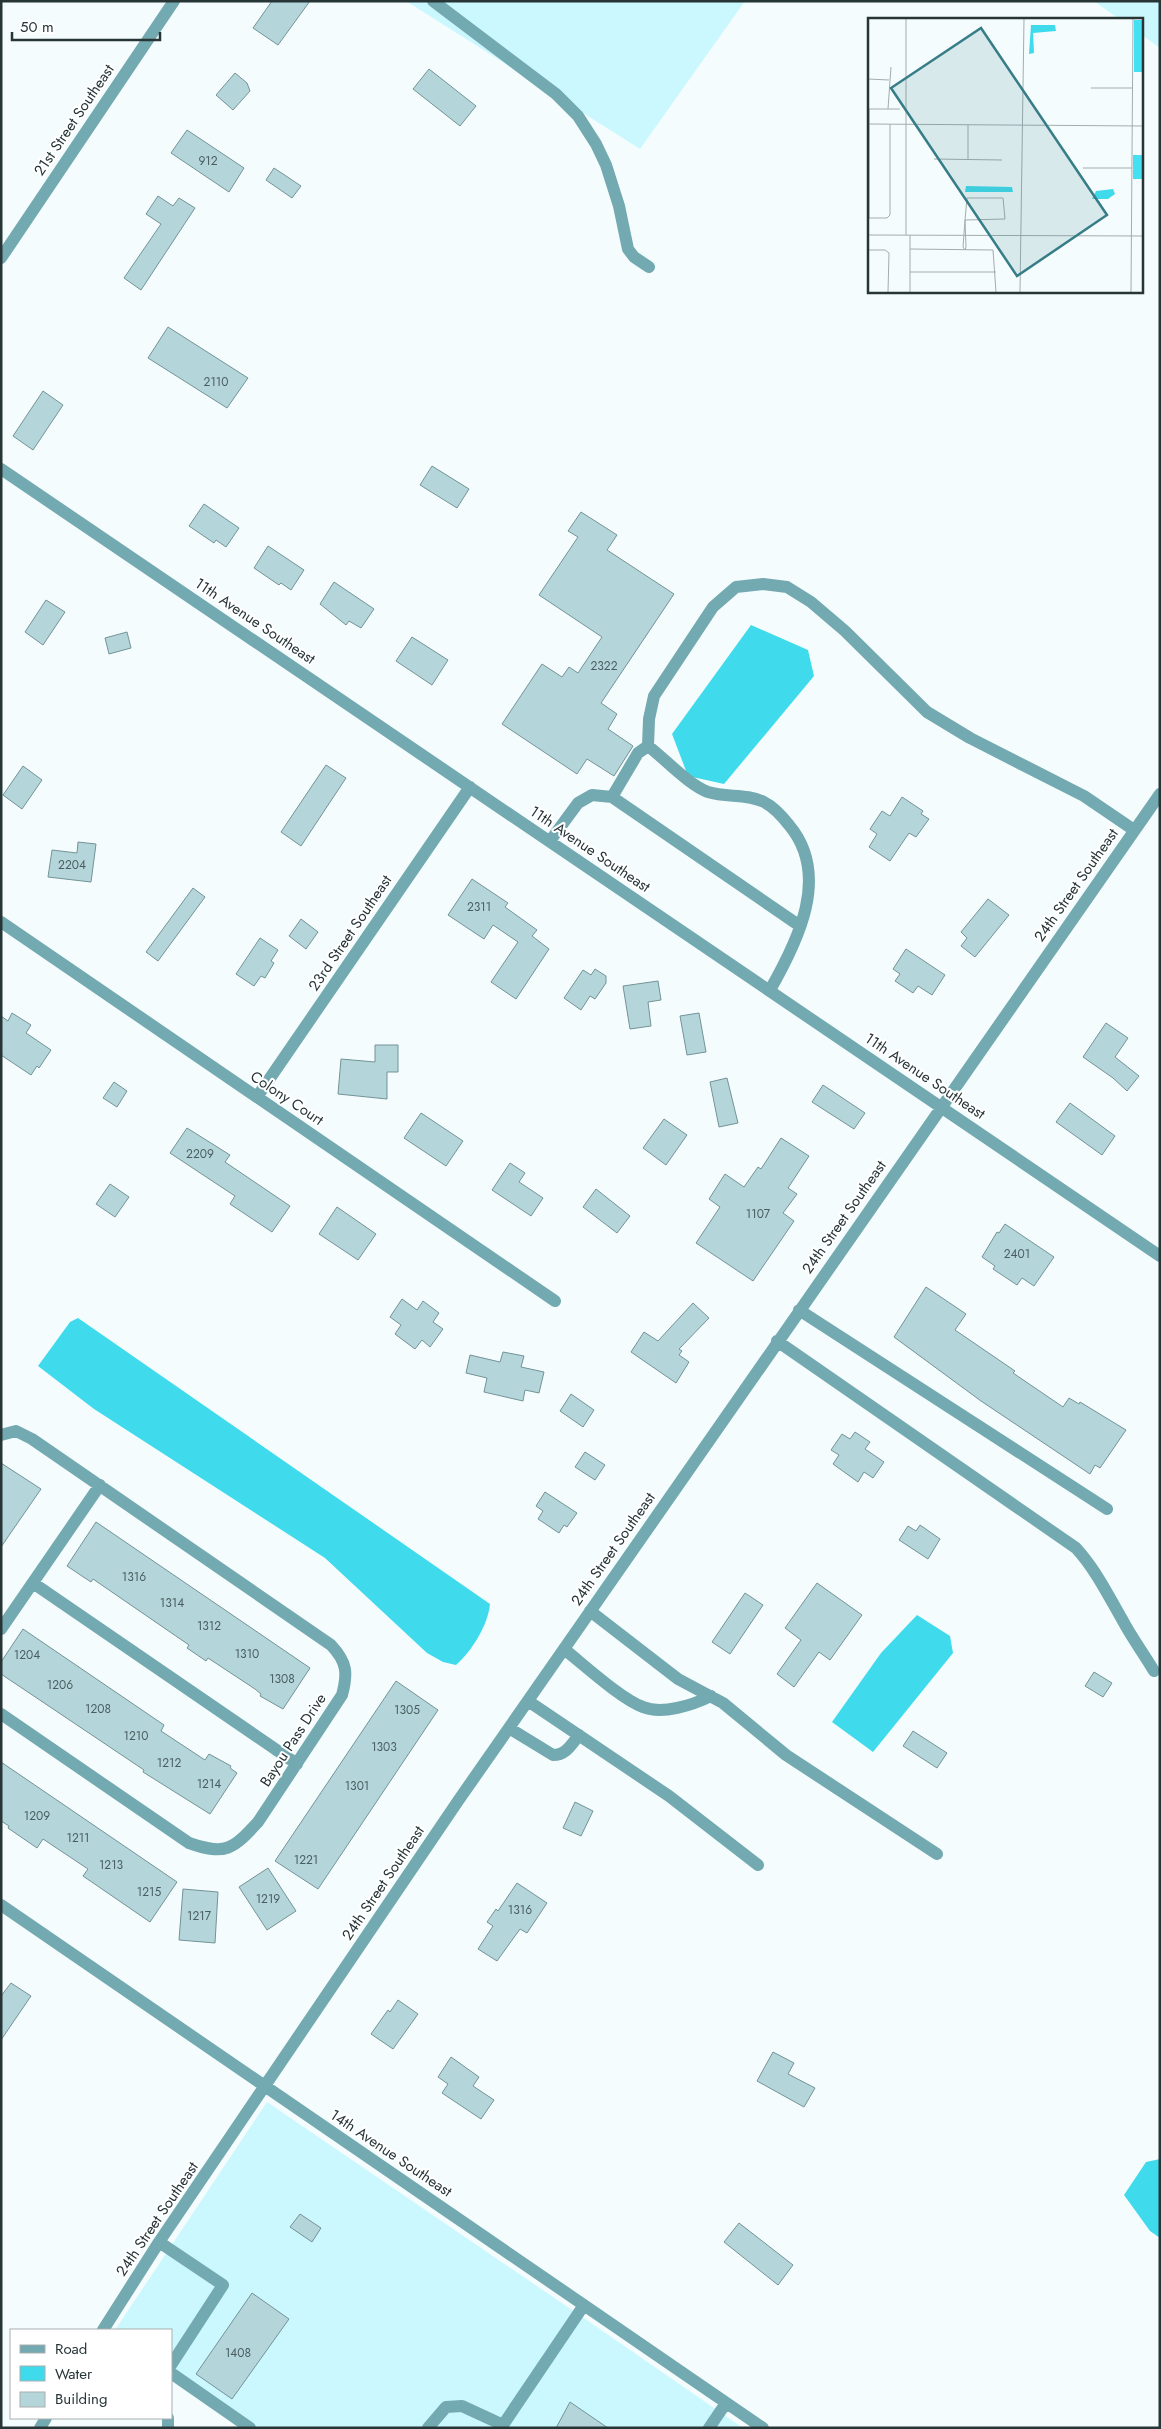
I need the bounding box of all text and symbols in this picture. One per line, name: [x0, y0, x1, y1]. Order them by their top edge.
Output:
scale bar: [12, 10, 160, 42]
text: 50 m: [20, 16, 54, 38]
inset map: [868, 18, 1144, 292]
street label: 21st Street Southeast: [29, 60, 120, 180]
house number: 912: [198, 152, 218, 170]
house number: 2110: [204, 373, 228, 391]
street label: 11th Avenue Southeast: [190, 572, 320, 670]
house number: 2322: [590, 657, 618, 675]
street label: 11th Avenue Southeast: [525, 800, 655, 898]
street label: 24th Street Southeast: [1029, 824, 1124, 946]
house number: 2204: [58, 856, 86, 874]
street label: 23rd Street Southeast: [303, 870, 397, 995]
house number: 2311: [467, 898, 491, 916]
street label: 11th Avenue Southeast: [860, 1027, 990, 1125]
street label: Colony Court: [246, 1065, 328, 1131]
house number: 2209: [186, 1145, 214, 1163]
street label: 24th Street Southeast: [797, 1156, 892, 1278]
house number: 1107: [746, 1205, 771, 1223]
house number: 2401: [1004, 1245, 1030, 1263]
street label: 24th Street Southeast: [566, 1488, 661, 1610]
house number: 1316: [122, 1568, 146, 1586]
house number: 1314: [160, 1594, 184, 1612]
house number: 1312: [197, 1617, 221, 1635]
house number: 1310: [235, 1645, 259, 1663]
house number: 1204: [14, 1646, 40, 1664]
house number: 1308: [269, 1670, 295, 1688]
house number: 1206: [47, 1676, 73, 1694]
street label: Bayou Pass Drive: [255, 1689, 332, 1791]
house number: 1208: [85, 1700, 111, 1718]
house number: 1305: [394, 1701, 420, 1719]
house number: 1210: [124, 1727, 148, 1745]
house number: 1303: [371, 1738, 397, 1756]
house number: 1212: [157, 1754, 181, 1772]
house number: 1214: [197, 1775, 221, 1793]
house number: 1301: [345, 1777, 369, 1795]
house number: 1209: [24, 1807, 50, 1825]
street label: 24th Street Southeast: [336, 1821, 430, 1945]
house number: 1211: [66, 1829, 90, 1847]
house number: 1221: [294, 1851, 318, 1869]
house number: 1213: [99, 1856, 124, 1874]
house number: 1215: [137, 1883, 161, 1901]
house number: 1219: [256, 1890, 280, 1908]
house number: 1316: [508, 1901, 532, 1919]
house number: 1217: [187, 1907, 212, 1925]
street label: 14th Avenue Southeast: [326, 2104, 457, 2202]
street label: 24th Street Southeast: [110, 2157, 204, 2281]
legend: [10, 2329, 172, 2419]
text: Road: [55, 2338, 87, 2360]
house number: 1408: [225, 2344, 251, 2362]
text: Water: [55, 2363, 93, 2385]
text: Building: [55, 2388, 107, 2410]

